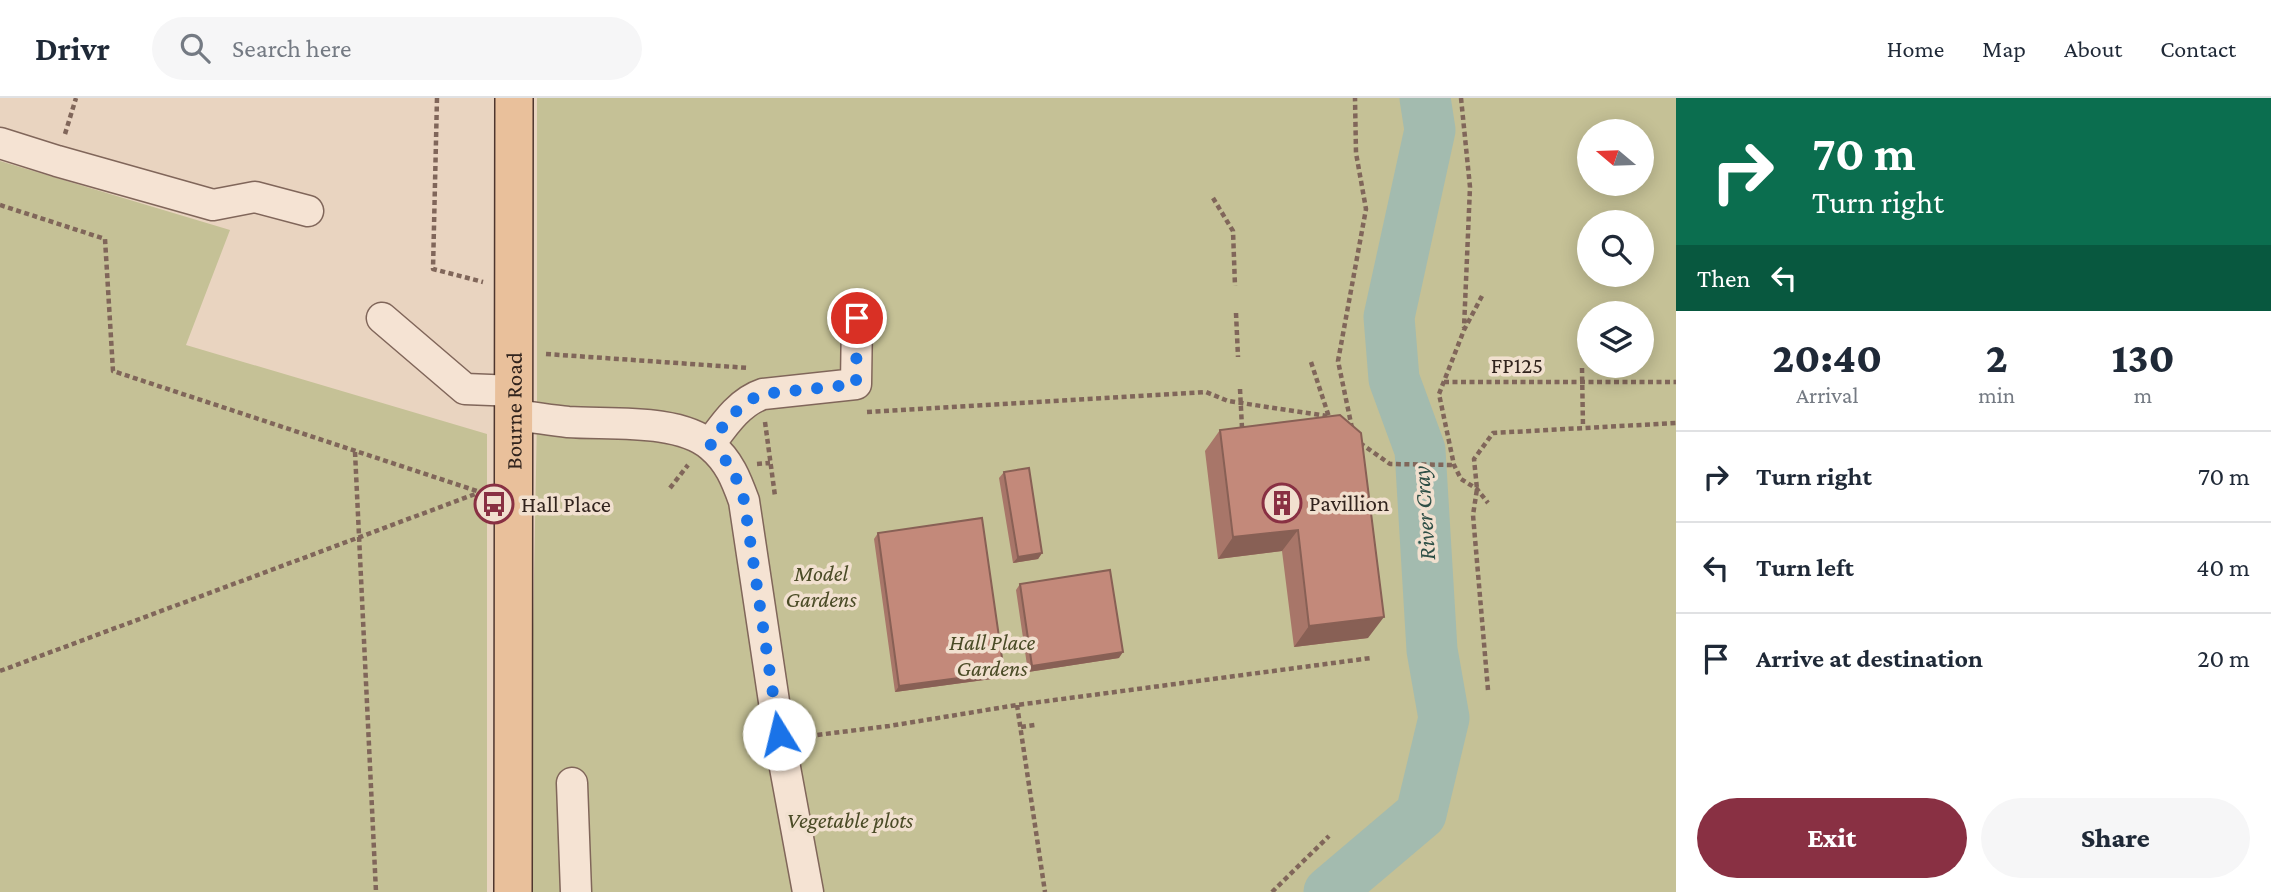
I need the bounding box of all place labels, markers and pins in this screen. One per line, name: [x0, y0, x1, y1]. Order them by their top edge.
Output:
pin: [827, 288, 887, 348]
building icon: Pavillion: [1261, 482, 1303, 524]
bus stop icon: Hall Place: [473, 483, 515, 525]
place label: Pavillion: [1309, 490, 1389, 516]
place label: Hall Place: [521, 491, 611, 517]

